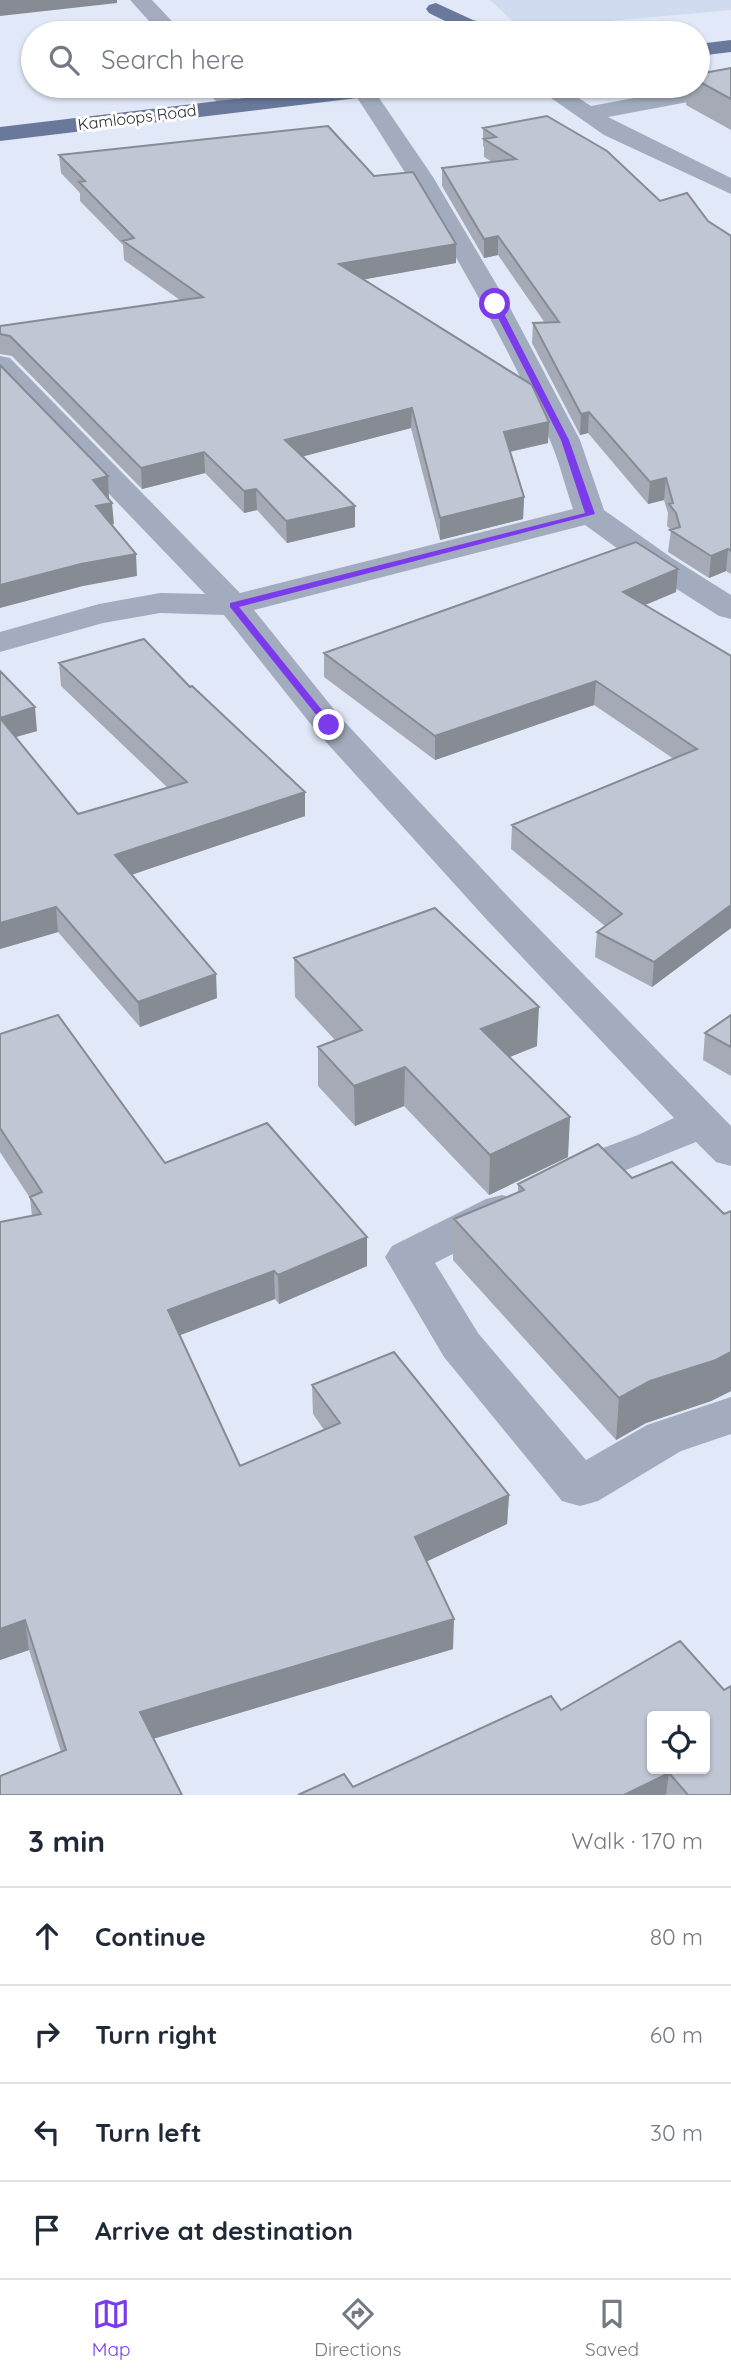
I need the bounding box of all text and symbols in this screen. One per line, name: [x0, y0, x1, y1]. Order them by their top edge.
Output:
search box: [21, 21, 710, 98]
icon: search: [45, 41, 83, 79]
text: Search here: [101, 43, 245, 76]
street label: Kamloops Road: [77, 100, 197, 134]
route start: [479, 288, 510, 319]
route end: [313, 709, 344, 740]
map controls: [647, 1711, 710, 1774]
button: locate: [647, 1711, 710, 1774]
text: 3 min: [28, 1822, 105, 1860]
text: Walk · 170 m: [571, 1826, 703, 1855]
icon: ahead: [28, 1917, 66, 1955]
text: Continue: [95, 1920, 206, 1953]
text: 80 m: [650, 1922, 703, 1951]
icon: right: [28, 2015, 66, 2053]
text: Turn right: [95, 2018, 217, 2051]
text: 60 m: [650, 2020, 703, 2049]
icon: left: [28, 2113, 66, 2151]
text: Turn left: [95, 2116, 202, 2149]
text: 30 m: [650, 2118, 703, 2147]
icon: arrive: [28, 2211, 66, 2249]
text: Arrive at destination: [95, 2214, 353, 2247]
tab: Map: [92, 2295, 131, 2361]
tab: Directions: [314, 2295, 401, 2361]
tab: Saved: [585, 2295, 639, 2361]

